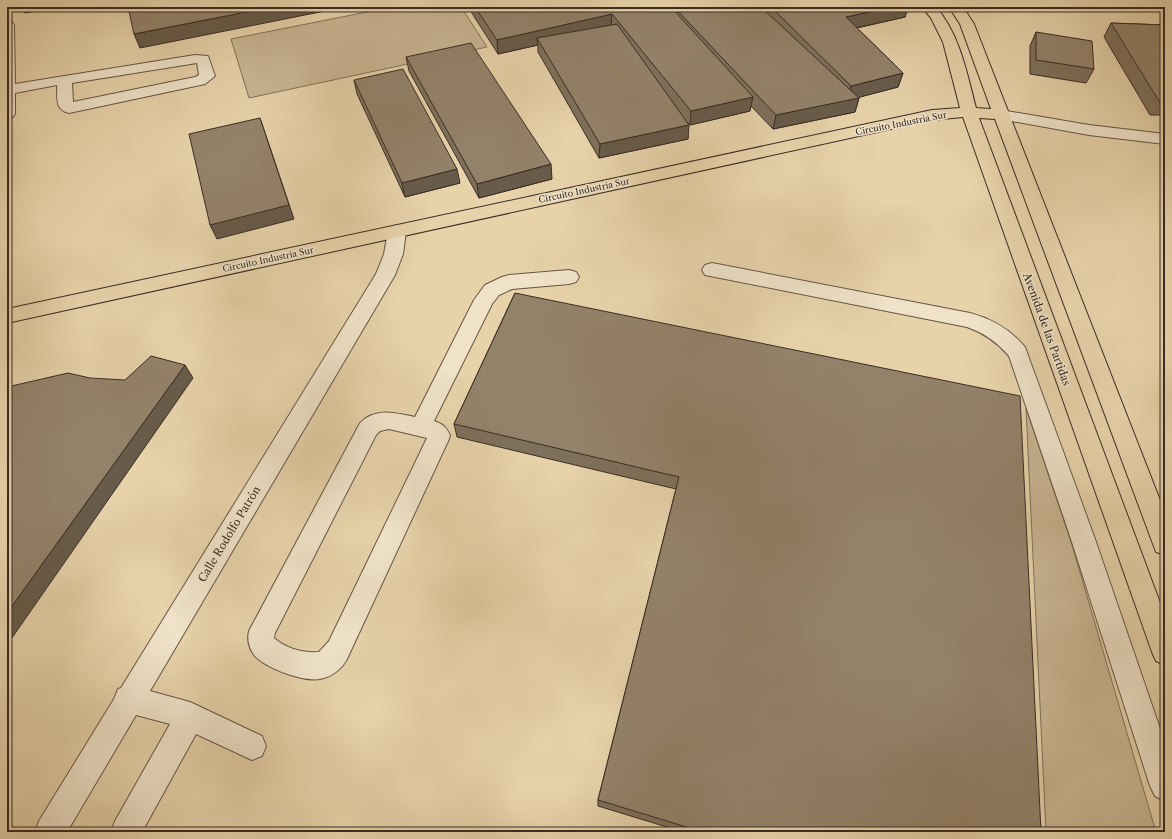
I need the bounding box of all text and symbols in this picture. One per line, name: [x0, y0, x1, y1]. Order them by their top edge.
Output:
street label: Circuito Industria Sur: [854, 109, 948, 137]
street label: Circuito Industria Sur: [537, 175, 631, 205]
street label: Circuito Industria Sur: [221, 244, 315, 274]
street label: Avenida de las Partidas: [1020, 270, 1074, 388]
street label: Calle Rodolfo Patrón: [195, 483, 263, 585]

